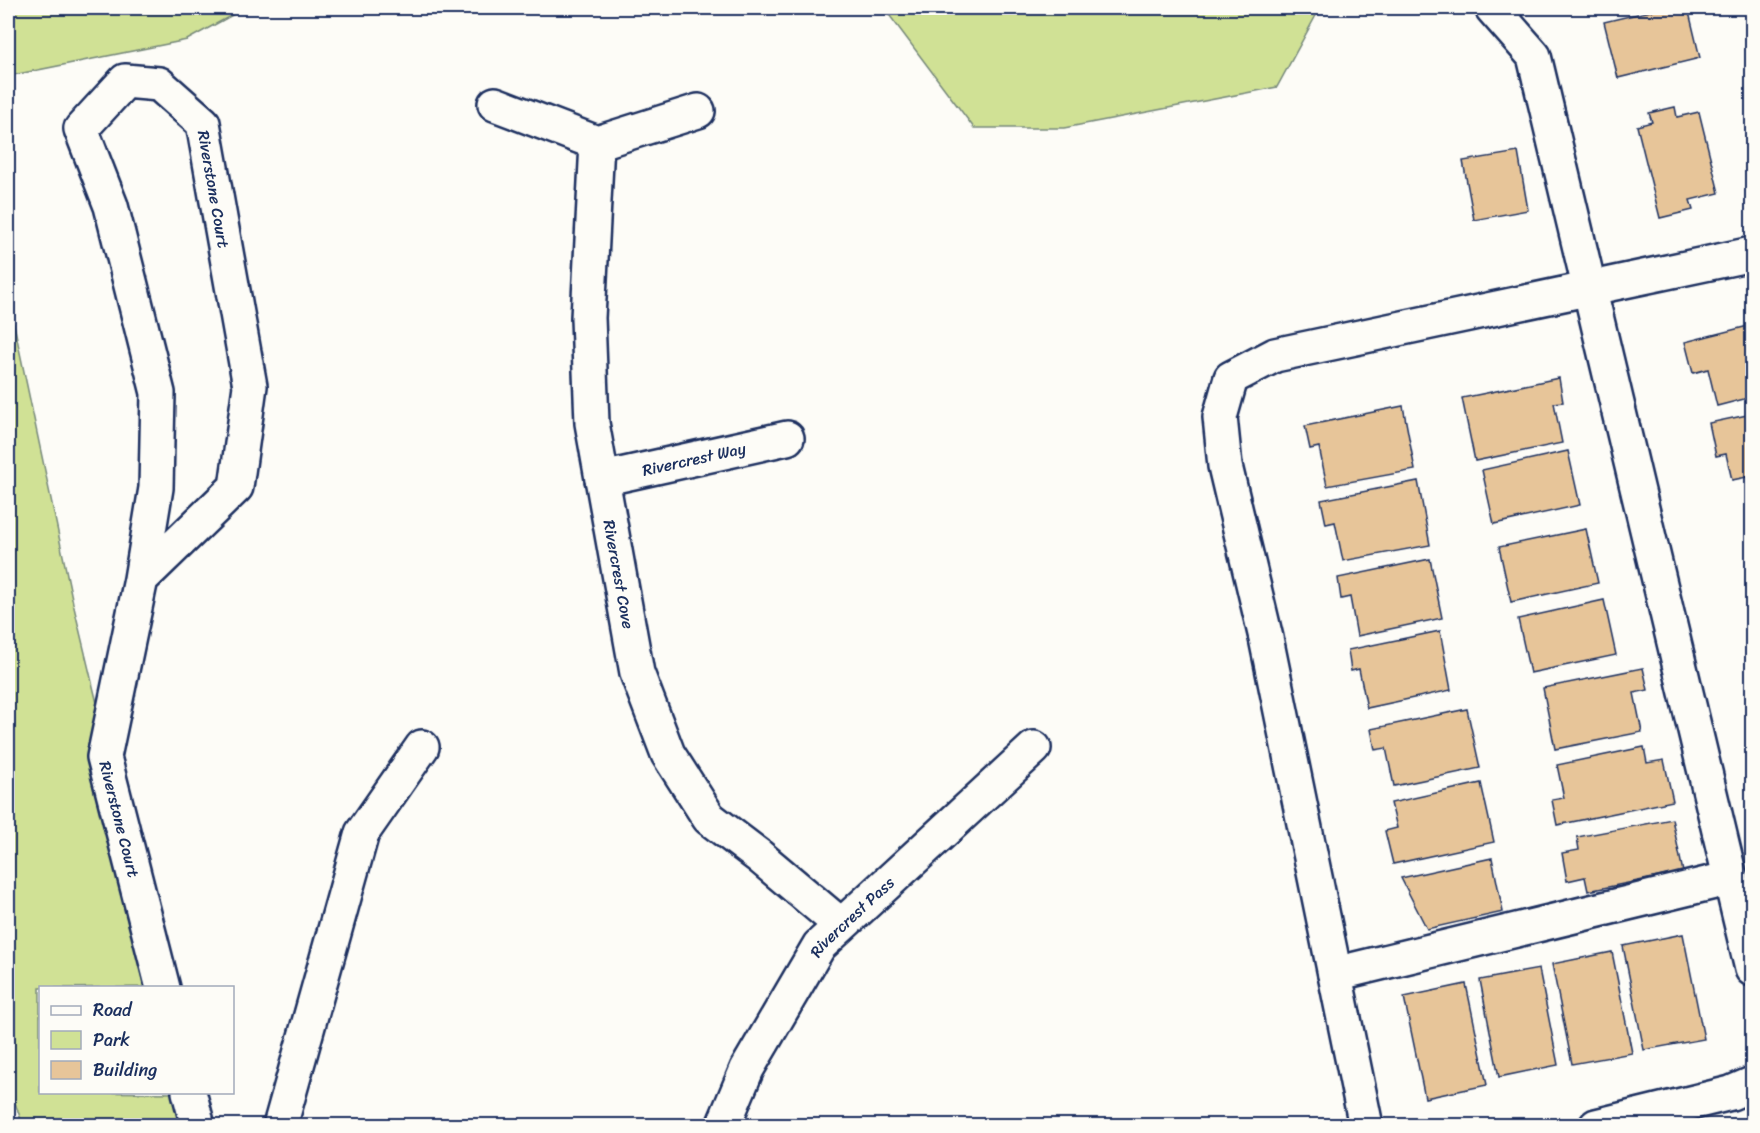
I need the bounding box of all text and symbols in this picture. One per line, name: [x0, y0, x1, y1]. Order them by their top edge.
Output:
street label: Riverstone Court: [189, 128, 238, 250]
street label: Rivercrest Way: [639, 433, 749, 485]
street label: Rivercrest Cove: [595, 517, 643, 631]
street label: Riverstone Court: [91, 758, 148, 881]
street label: Rivercrest Pass: [801, 869, 902, 963]
legend: [39, 986, 234, 1094]
text: Road: [93, 994, 133, 1026]
text: Park: [93, 1024, 130, 1056]
text: Building: [93, 1054, 157, 1086]

